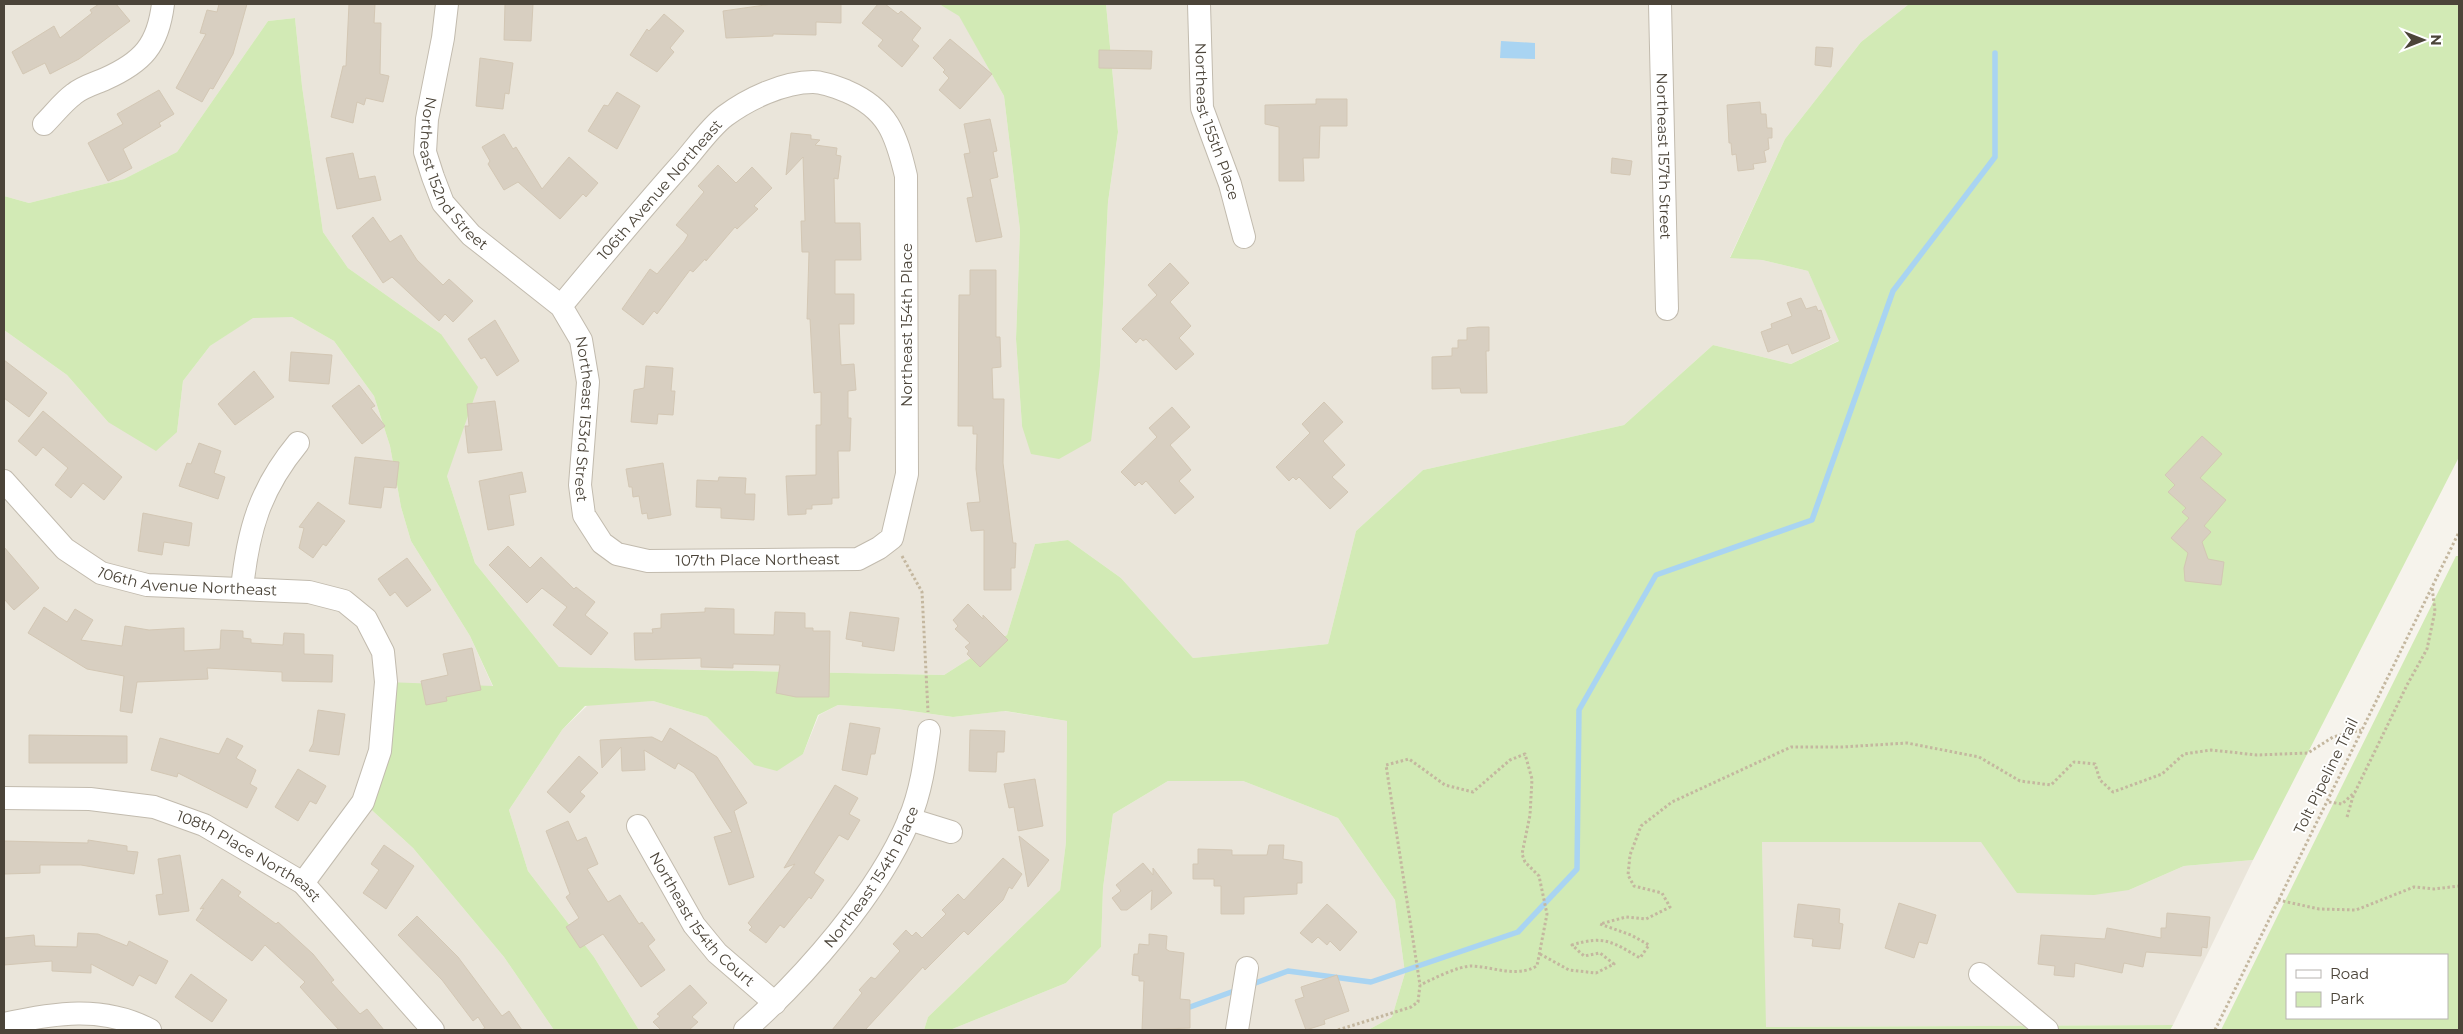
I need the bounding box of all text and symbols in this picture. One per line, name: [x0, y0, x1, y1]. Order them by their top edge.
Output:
north arrow: [2398, 15, 2448, 65]
text: N: [2427, 34, 2445, 46]
street label: Northeast 155th Place: [1191, 42, 1244, 202]
street label: Northeast 157th Street: [1653, 72, 1675, 240]
street label: Northeast 152nd Street: [416, 95, 492, 254]
street label: 106th Avenue Northeast: [593, 115, 726, 264]
street label: Northeast 154th Place: [897, 243, 916, 407]
street label: Northeast 153rd Street: [571, 334, 598, 503]
street label: 107th Place Northeast: [675, 549, 840, 570]
street label: 106th Avenue Northeast: [94, 563, 277, 600]
street label: Tolt Pipeline Trail: [2289, 715, 2362, 837]
street label: Northeast 154th Place: [820, 804, 922, 951]
street label: 108th Place Northeast: [174, 806, 325, 906]
street label: Northeast 154th Court: [646, 848, 759, 990]
legend: [2286, 954, 2448, 1019]
text: Road: [2330, 964, 2369, 983]
text: Park: [2330, 989, 2364, 1008]

